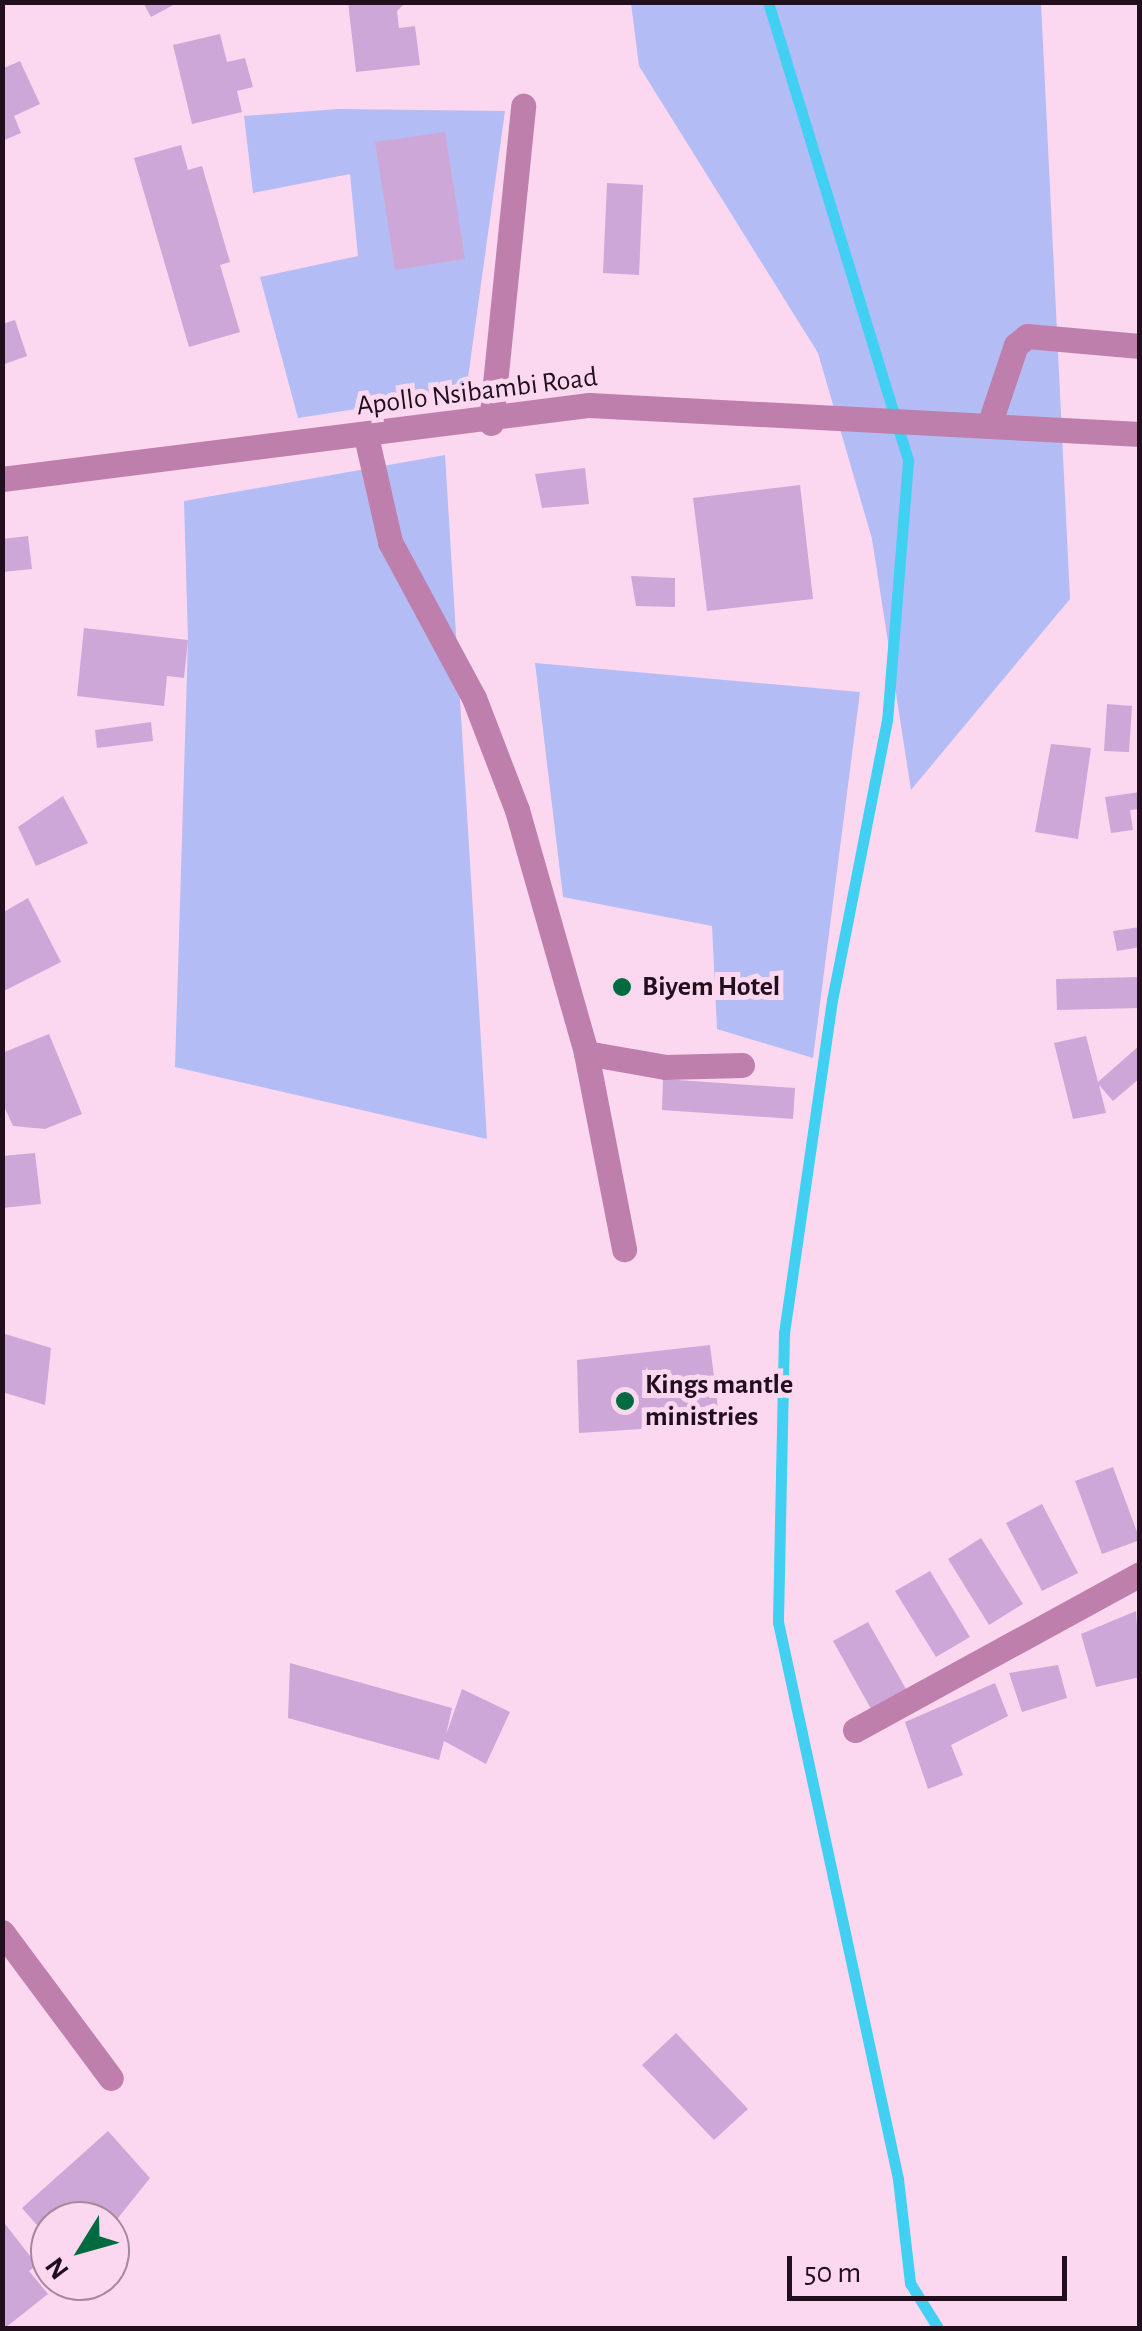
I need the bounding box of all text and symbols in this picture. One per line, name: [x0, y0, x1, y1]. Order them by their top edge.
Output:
street label: Apollo Nsibambi Road: [355, 361, 599, 423]
place label: Biyem Hotel: [642, 970, 780, 1004]
marker: Biyem Hotel: [611, 976, 633, 998]
place label: Kings mantle ministries: [645, 1368, 793, 1434]
marker: Kings mantle ministries: [614, 1390, 636, 1412]
north arrow: [30, 2201, 130, 2301]
scale bar: [792, 2236, 1072, 2298]
text: N: [41, 2252, 75, 2284]
text: 50 m: [804, 2258, 861, 2288]

